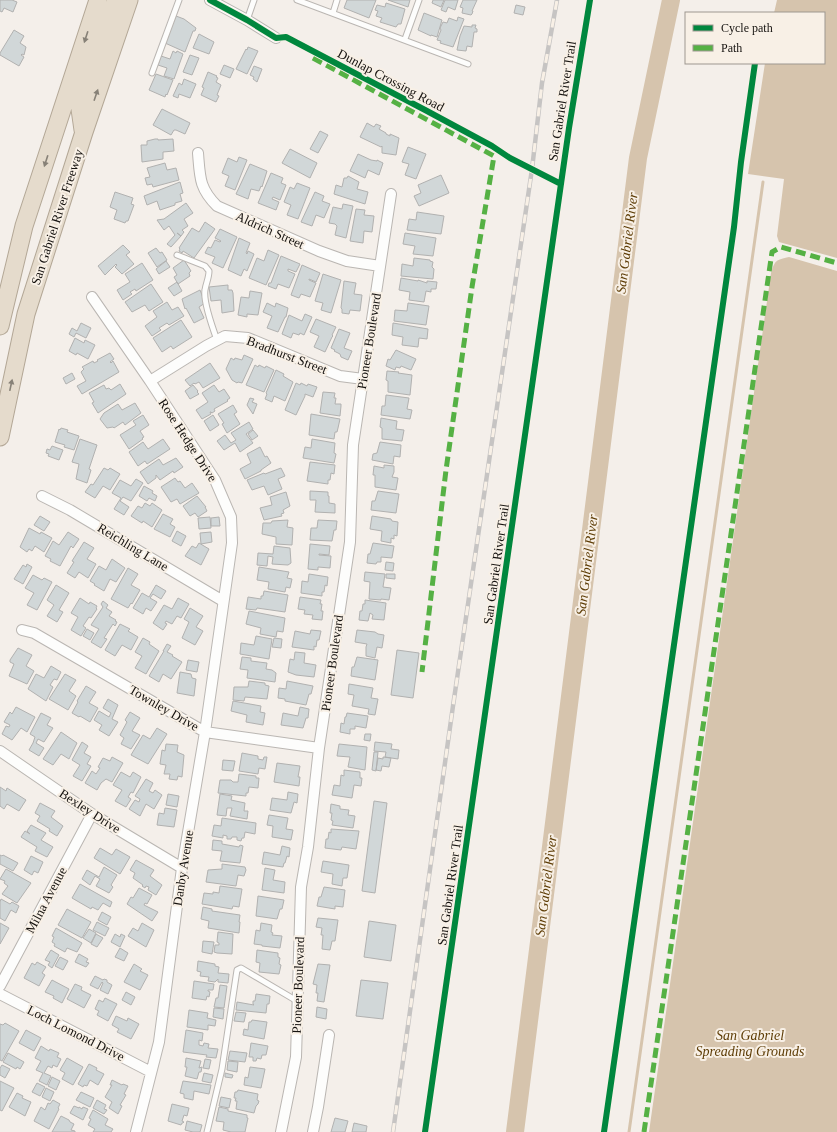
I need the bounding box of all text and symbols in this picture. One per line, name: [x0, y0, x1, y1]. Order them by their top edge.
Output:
legend: [685, 12, 825, 64]
text: Cycle path: [721, 21, 773, 35]
one-way arrow: [83, 31, 89, 43]
street label: San Gabriel River Trail: [545, 39, 579, 162]
text: Path: [721, 41, 742, 55]
street label: Dunlap Crossing Road: [335, 46, 447, 115]
one-way arrow: [93, 89, 99, 101]
street label: San Gabriel River Freeway: [28, 147, 86, 287]
one-way arrow: [42, 155, 48, 167]
water label: San Gabriel River: [613, 191, 641, 294]
street label: Aldrich Street: [233, 208, 307, 252]
street label: Pioneer Boulevard: [354, 291, 384, 390]
street label: Bradhurst Street: [245, 333, 330, 377]
one-way arrow: [8, 379, 14, 391]
street label: Rose Hedge Drive: [156, 396, 221, 485]
street label: San Gabriel River Trail: [480, 502, 512, 625]
water label: San Gabriel River: [573, 513, 601, 616]
street label: Reichling Lane: [95, 520, 171, 574]
street label: Pioneer Boulevard: [318, 613, 346, 712]
street label: Townley Drive: [126, 682, 202, 734]
street label: Bexley Drive: [57, 786, 123, 836]
street label: San Gabriel River Trail: [434, 823, 466, 946]
street label: Danby Avenue: [170, 829, 196, 907]
water label: San Gabriel River: [532, 834, 560, 937]
street label: Milna Avenue: [22, 864, 70, 936]
street label: Pioneer Boulevard: [289, 936, 307, 1034]
street label: Loch Lomond Drive: [25, 1002, 127, 1064]
water label: San Gabriel Spreading Grounds: [695, 1028, 805, 1059]

